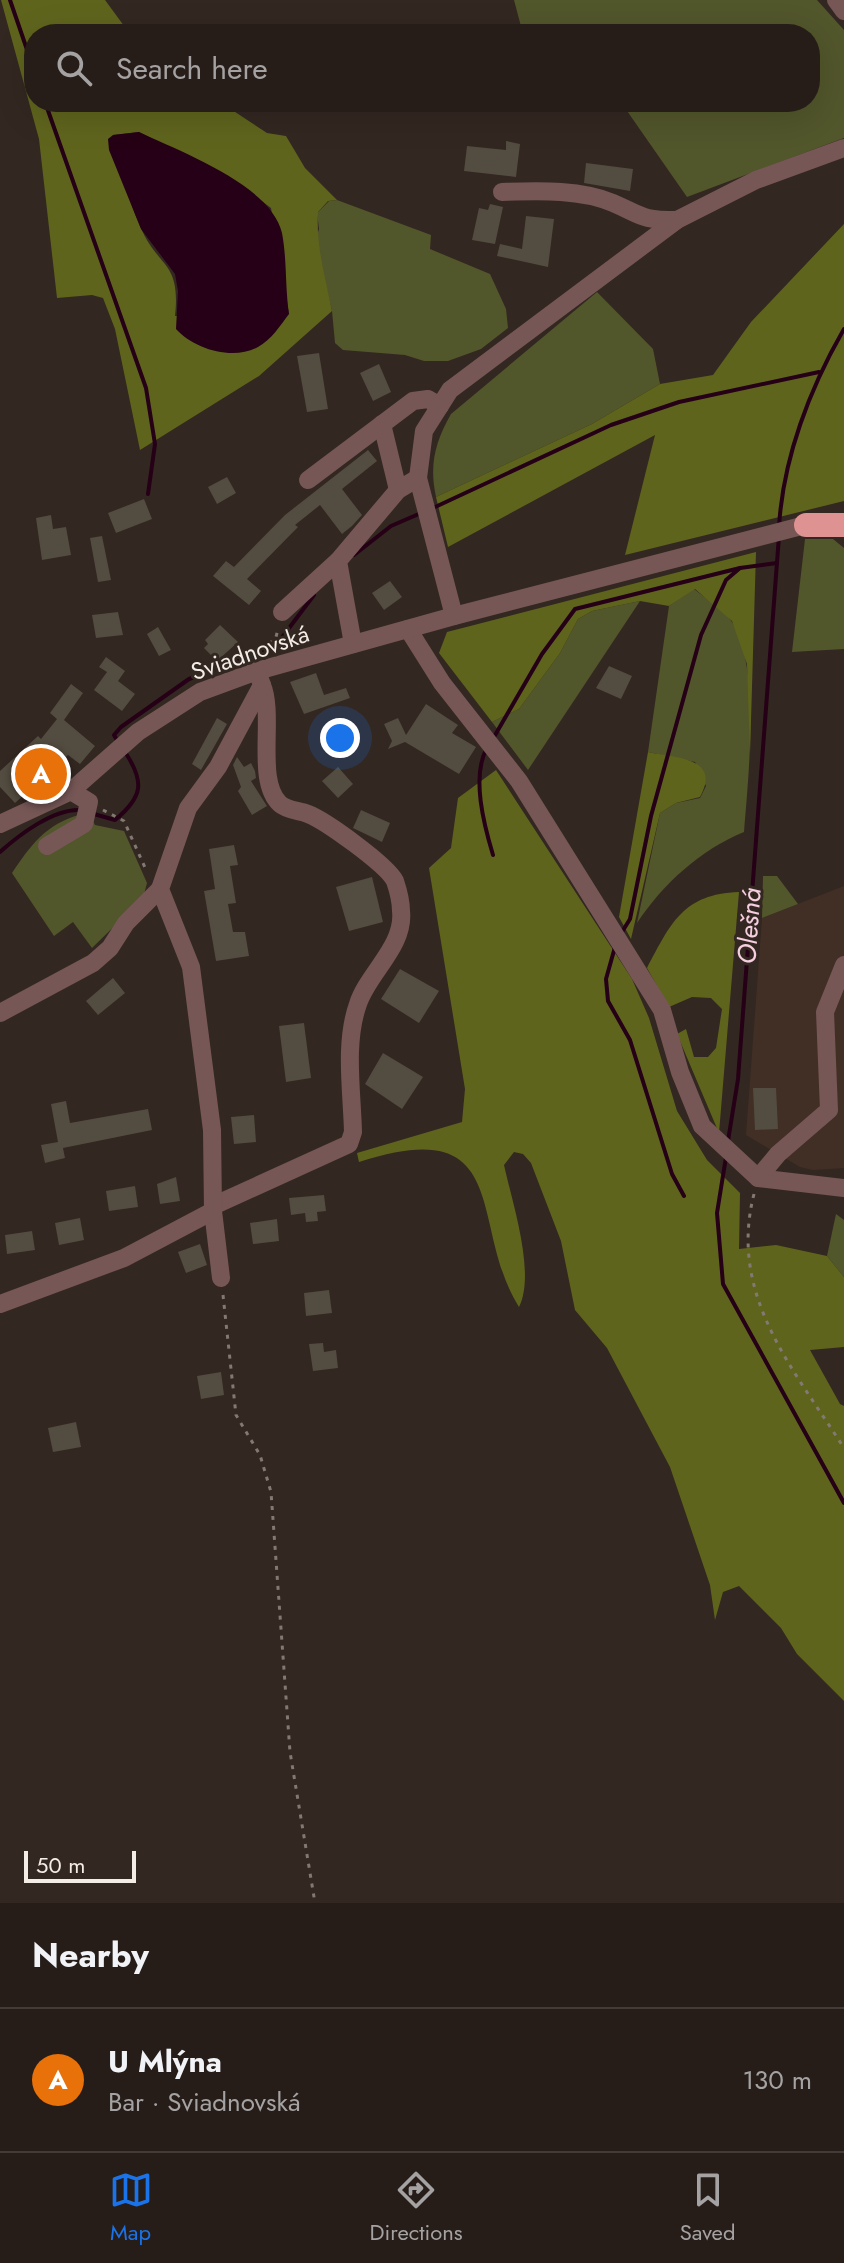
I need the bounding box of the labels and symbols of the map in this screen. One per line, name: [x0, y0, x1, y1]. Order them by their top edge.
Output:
street label: Sviadnovská: [186, 616, 314, 689]
your location: [320, 718, 360, 758]
pin: A: [15, 744, 67, 804]
water label: Olešná: [727, 886, 771, 965]
scale bar: [24, 1847, 136, 1883]

